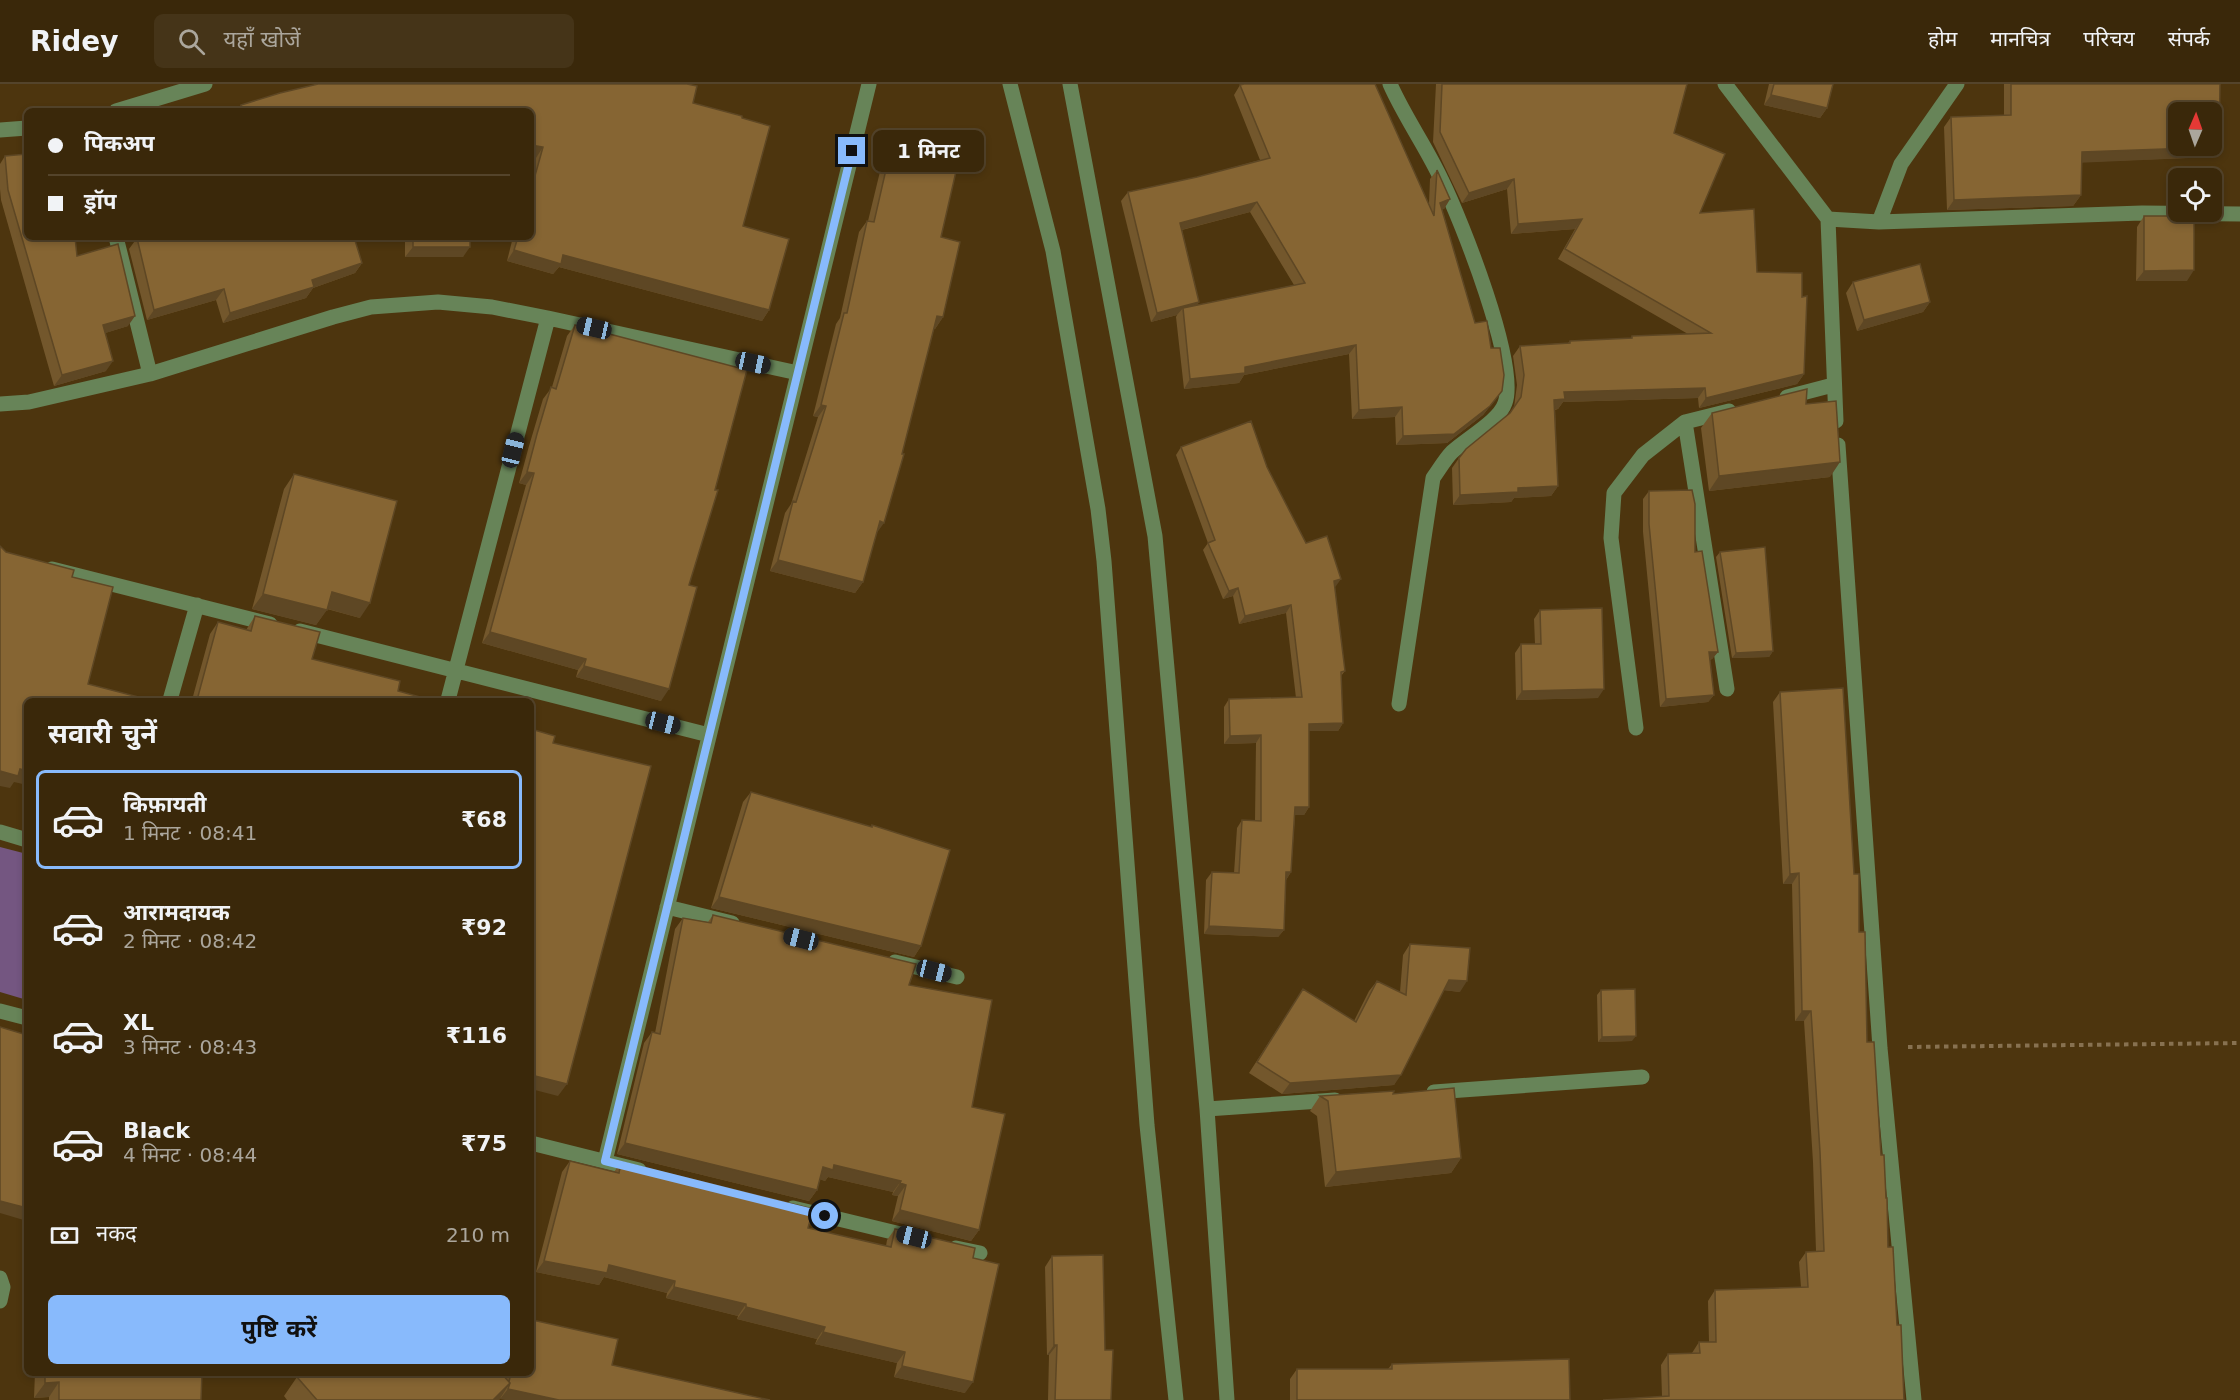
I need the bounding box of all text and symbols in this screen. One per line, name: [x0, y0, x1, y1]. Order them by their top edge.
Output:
search box: [154, 14, 574, 68]
text: Ridey: [30, 25, 118, 58]
icon: search: [175, 25, 208, 58]
text: यहाँ खोजें: [223, 27, 301, 52]
text: होम: [1928, 27, 1957, 51]
text: मानचित्र: [1990, 27, 2050, 51]
text: परिचय: [2083, 27, 2135, 51]
text: संपर्क: [2168, 27, 2210, 51]
north arrow: [2168, 102, 2222, 156]
map controls: [2168, 102, 2222, 222]
callout: 1 मिनट: [873, 130, 984, 172]
text: पिकअप: [84, 131, 155, 156]
route end: [838, 137, 865, 164]
text: 1 मिनट: [897, 139, 960, 163]
button: locate: [2168, 168, 2222, 222]
text: ड्रॉप: [84, 189, 117, 214]
car: [574, 315, 614, 341]
car: [734, 350, 772, 376]
car: [500, 430, 526, 470]
car: [643, 710, 683, 736]
text: सवारी चुनें: [48, 718, 157, 749]
text: किफ़ायती: [123, 792, 207, 817]
icon: car: [51, 793, 105, 847]
text: ₹68: [461, 807, 507, 832]
text: 1 मिनट · 08:41: [123, 821, 257, 845]
text: आरामदायक: [123, 900, 230, 925]
icon: car: [51, 901, 105, 955]
text: ₹92: [461, 915, 507, 940]
car: [781, 926, 821, 952]
text: 2 मिनट · 08:42: [123, 929, 257, 953]
car: [914, 958, 954, 984]
icon: car: [51, 1009, 105, 1063]
text: XL: [123, 1010, 154, 1035]
text: ₹116: [446, 1023, 507, 1048]
text: 3 मिनट · 08:43: [123, 1035, 257, 1059]
icon: car: [51, 1117, 105, 1171]
text: Black: [123, 1118, 190, 1143]
text: ₹75: [461, 1131, 507, 1156]
text: 4 मिनट · 08:44: [123, 1143, 257, 1167]
route start: [811, 1202, 838, 1229]
icon: cash: [48, 1219, 81, 1252]
text: नकद: [96, 1221, 137, 1246]
text: 210 m: [446, 1223, 510, 1247]
car: [894, 1224, 934, 1250]
button: पुष्टि करें: [48, 1295, 510, 1364]

